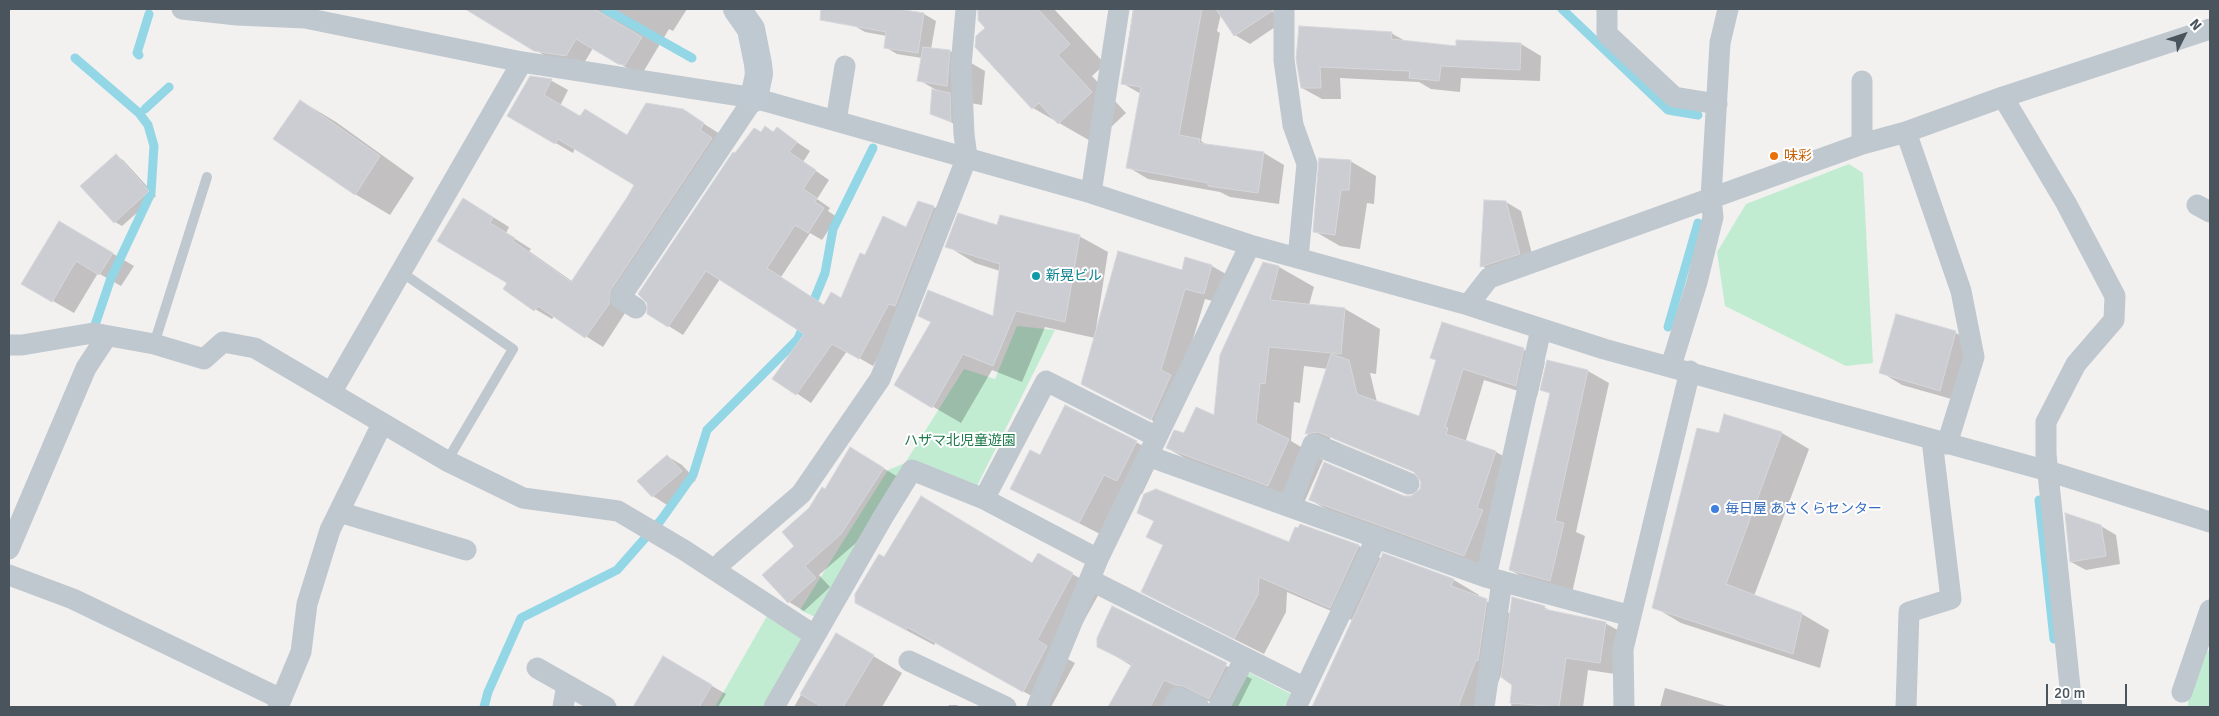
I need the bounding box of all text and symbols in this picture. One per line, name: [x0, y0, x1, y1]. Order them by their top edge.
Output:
north arrow: [2159, 10, 2209, 60]
text: N: [2186, 16, 2205, 34]
place label: 味彩: [1784, 148, 1812, 164]
marker: 味彩: [1768, 150, 1780, 162]
place label: 新晃ビル: [1046, 268, 1102, 284]
marker: 新晃ビル: [1030, 270, 1042, 282]
park label: ハザマ北児童遊園: [904, 433, 1016, 449]
place label: 毎日屋 あさくらセンター: [1725, 501, 1882, 517]
marker: 毎日屋 あさくらセンター: [1709, 503, 1721, 515]
scale bar: [2049, 674, 2130, 706]
text: 20 m: [2054, 684, 2085, 702]

